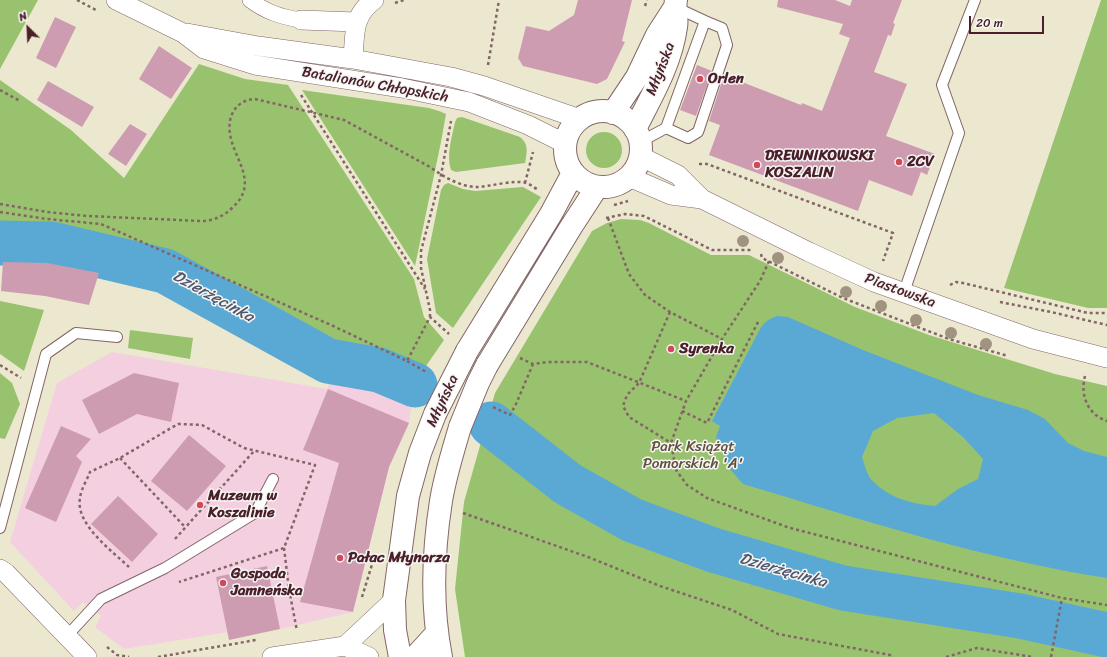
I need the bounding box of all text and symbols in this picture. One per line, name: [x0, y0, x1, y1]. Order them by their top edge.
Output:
text: N: [16, 6, 30, 27]
north arrow: [8, 8, 48, 48]
scale bar: [971, 8, 1046, 34]
text: 20 m: [976, 12, 1003, 34]
street label: Młyńska: [643, 40, 679, 98]
street label: Batalionów Chłopskich: [300, 63, 450, 107]
place label: Orlen: [708, 70, 744, 88]
marker: Orlen: [695, 74, 705, 84]
place label: DREWNIKOWSKI KOSZALIN: [765, 147, 874, 182]
place label: 2CV: [907, 153, 934, 171]
marker: 2CV: [894, 157, 904, 167]
marker: DREWNIKOWSKI KOSZALIN: [752, 160, 762, 170]
water label: Dzierżęcinka: [169, 267, 257, 327]
street label: Piastowska: [862, 270, 938, 312]
place label: Syrenka: [679, 340, 734, 358]
marker: Syrenka: [666, 344, 676, 354]
street label: Młyńska: [423, 372, 463, 430]
park label: Park Książąt Pomorskich 'A': [643, 438, 743, 473]
place label: Muzeum w Koszalinie: [208, 487, 277, 522]
marker: Muzeum w Koszalinie: [195, 500, 205, 510]
place label: Pałac Młynarza: [348, 549, 450, 567]
water label: Dzierżęcinka: [737, 549, 829, 593]
marker: Pałac Młynarza: [335, 553, 345, 563]
place label: Gospoda Jamneńska: [231, 565, 303, 600]
marker: Gospoda Jamneńska: [218, 578, 228, 588]

